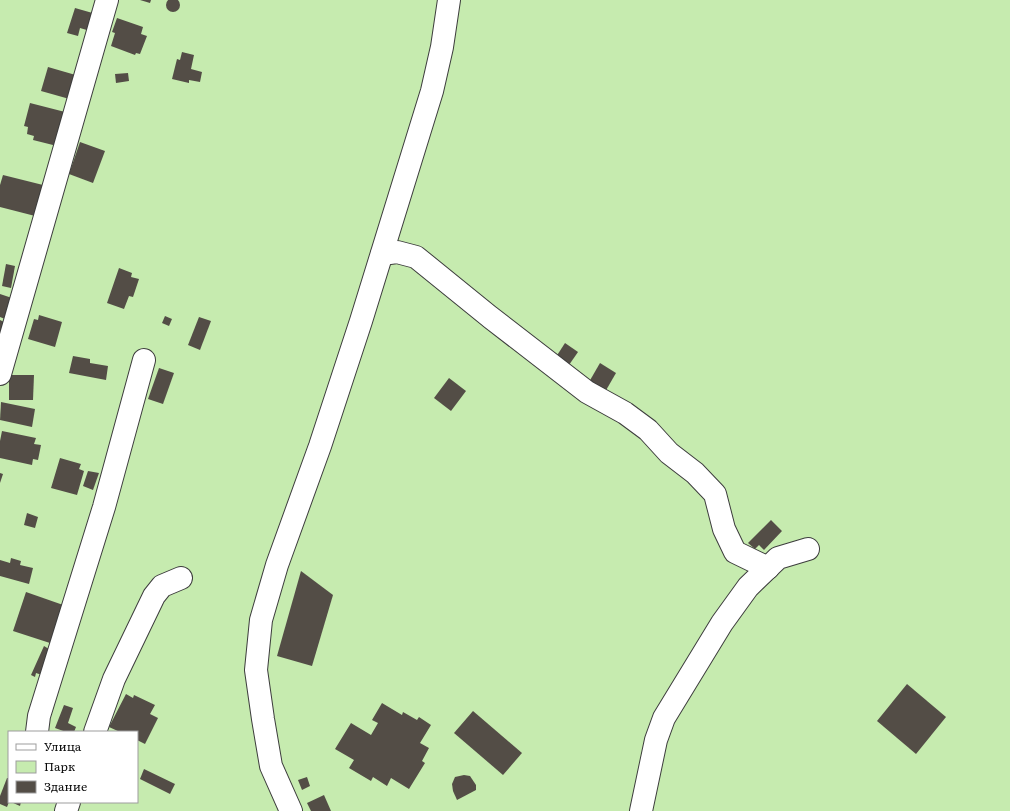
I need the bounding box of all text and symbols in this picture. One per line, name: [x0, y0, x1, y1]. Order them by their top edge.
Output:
legend: [8, 731, 138, 803]
text: Улица: [44, 737, 82, 755]
text: Парк: [44, 757, 75, 775]
text: Здание: [44, 777, 87, 795]

